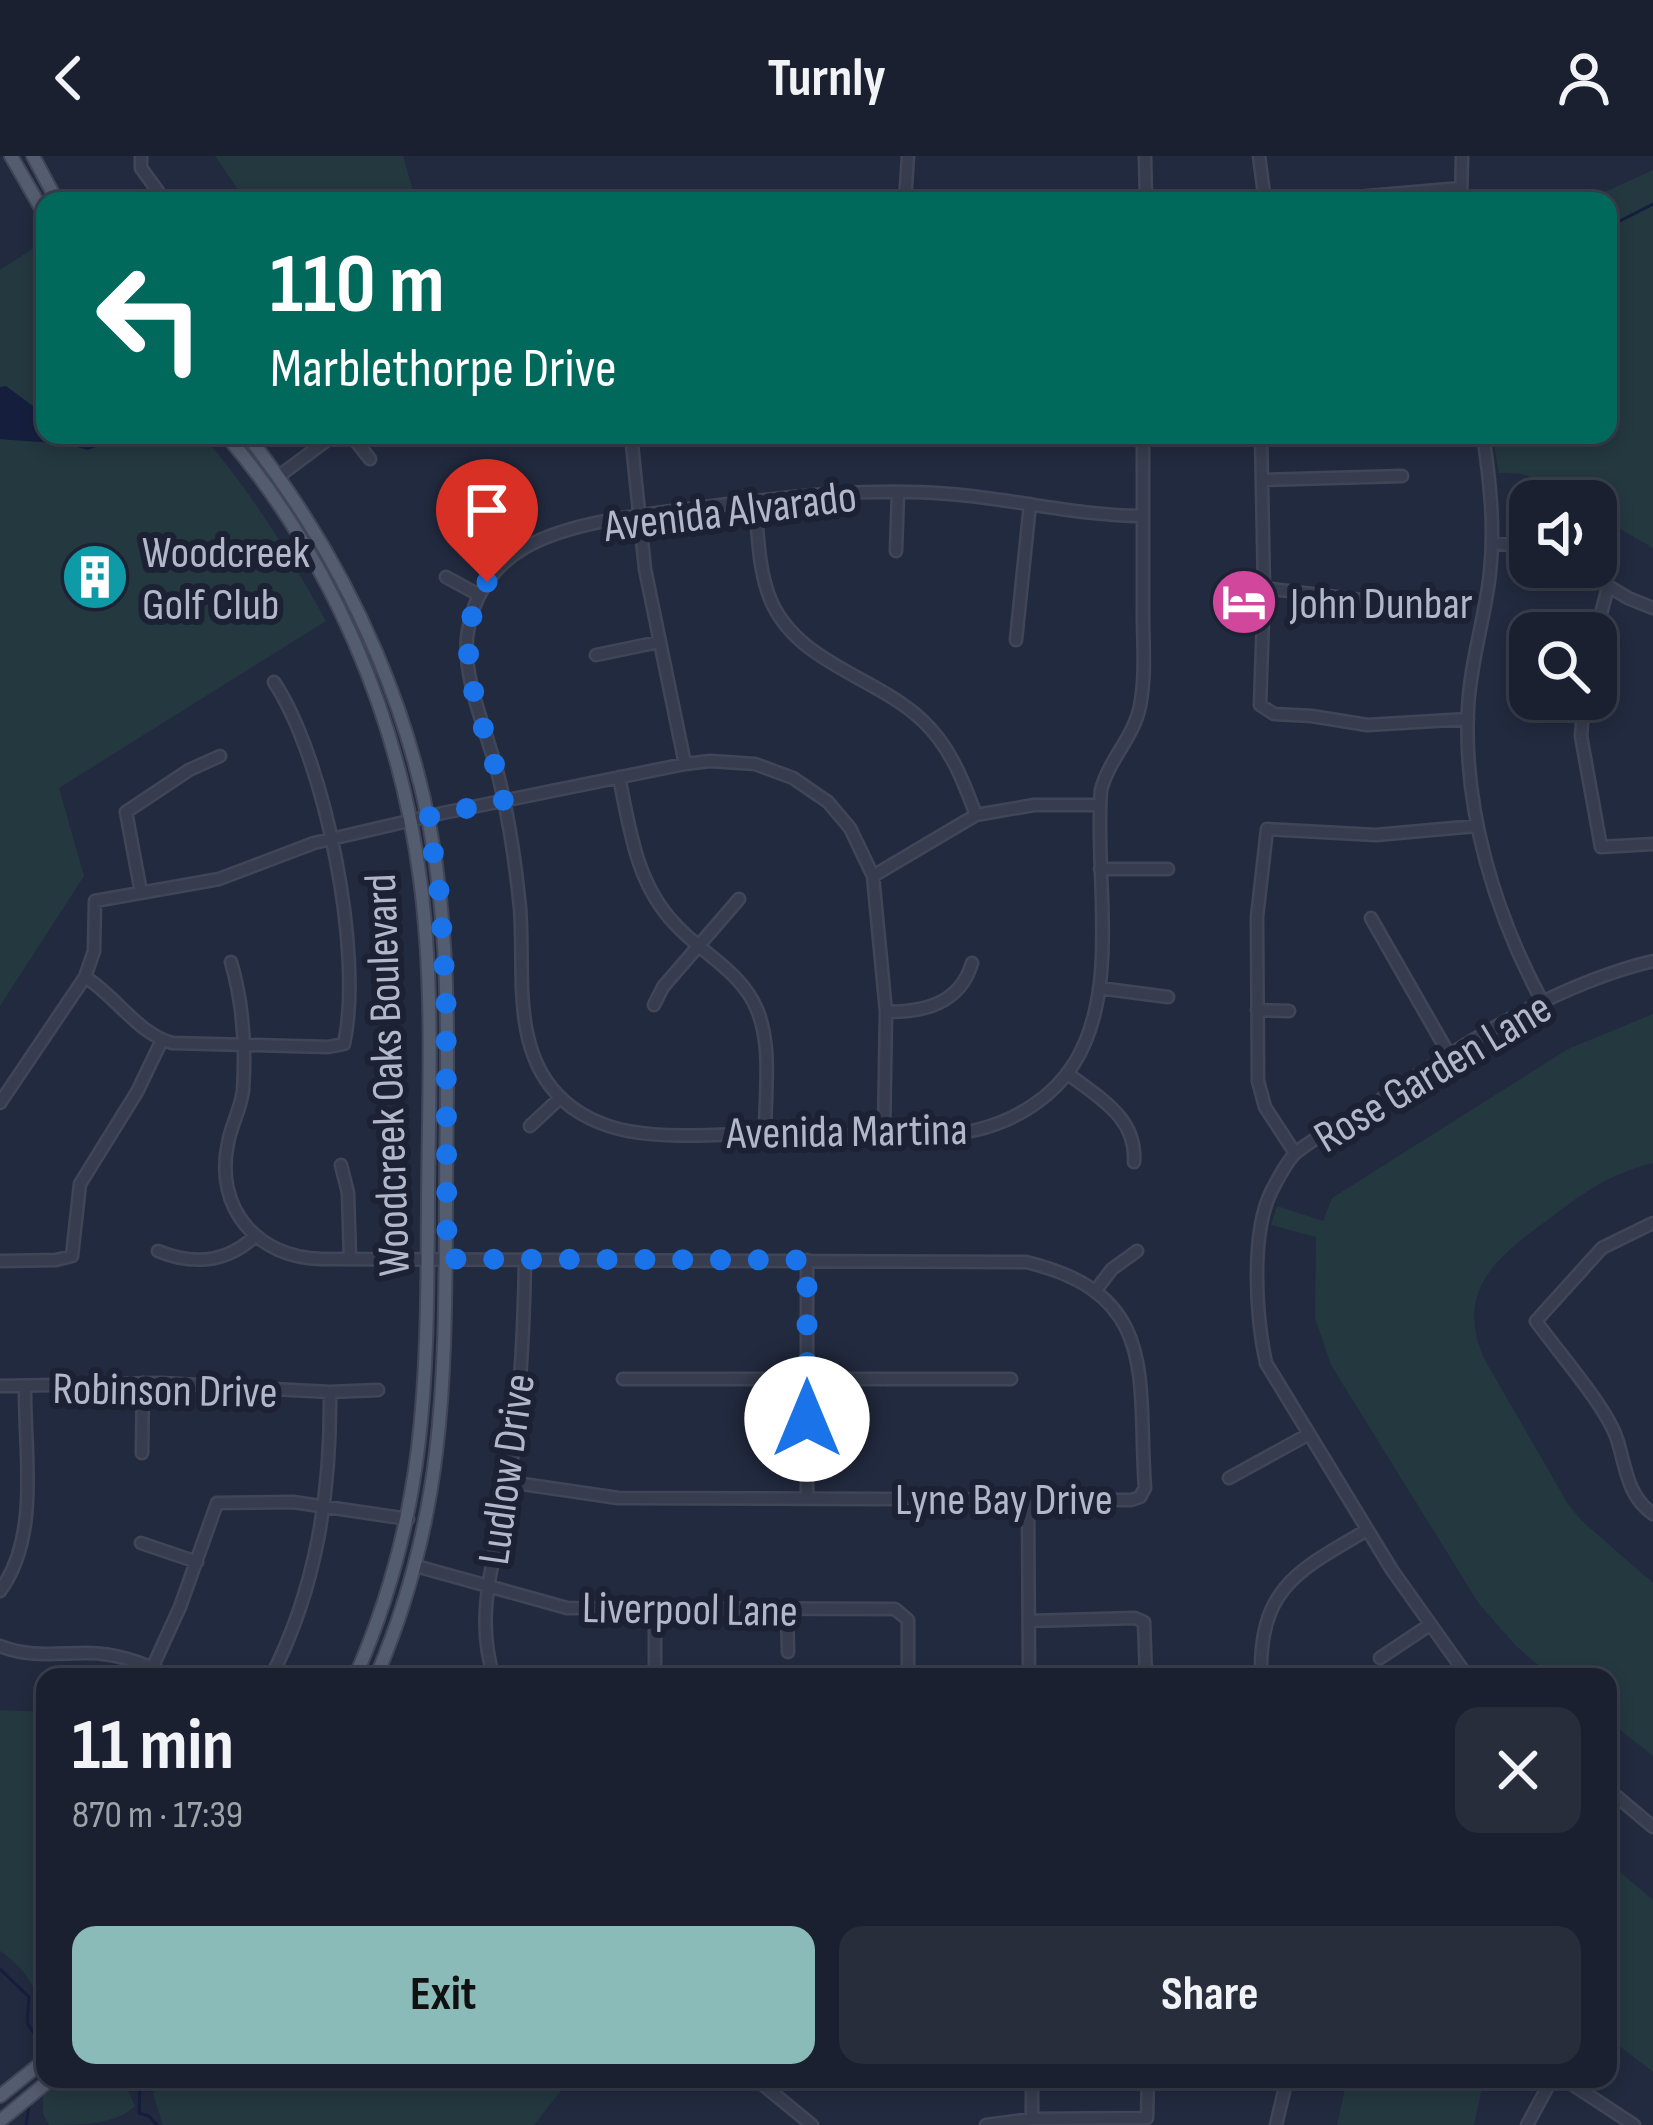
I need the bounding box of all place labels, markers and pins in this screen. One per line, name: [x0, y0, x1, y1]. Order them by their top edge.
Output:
pin: [436, 459, 538, 582]
place label: Woodcreek Golf Club: [142, 526, 310, 633]
building icon: Woodcreek Golf Club: [60, 542, 130, 612]
hotel icon: John Dunbar: [1209, 567, 1279, 637]
place label: John Dunbar: [1289, 577, 1473, 632]

